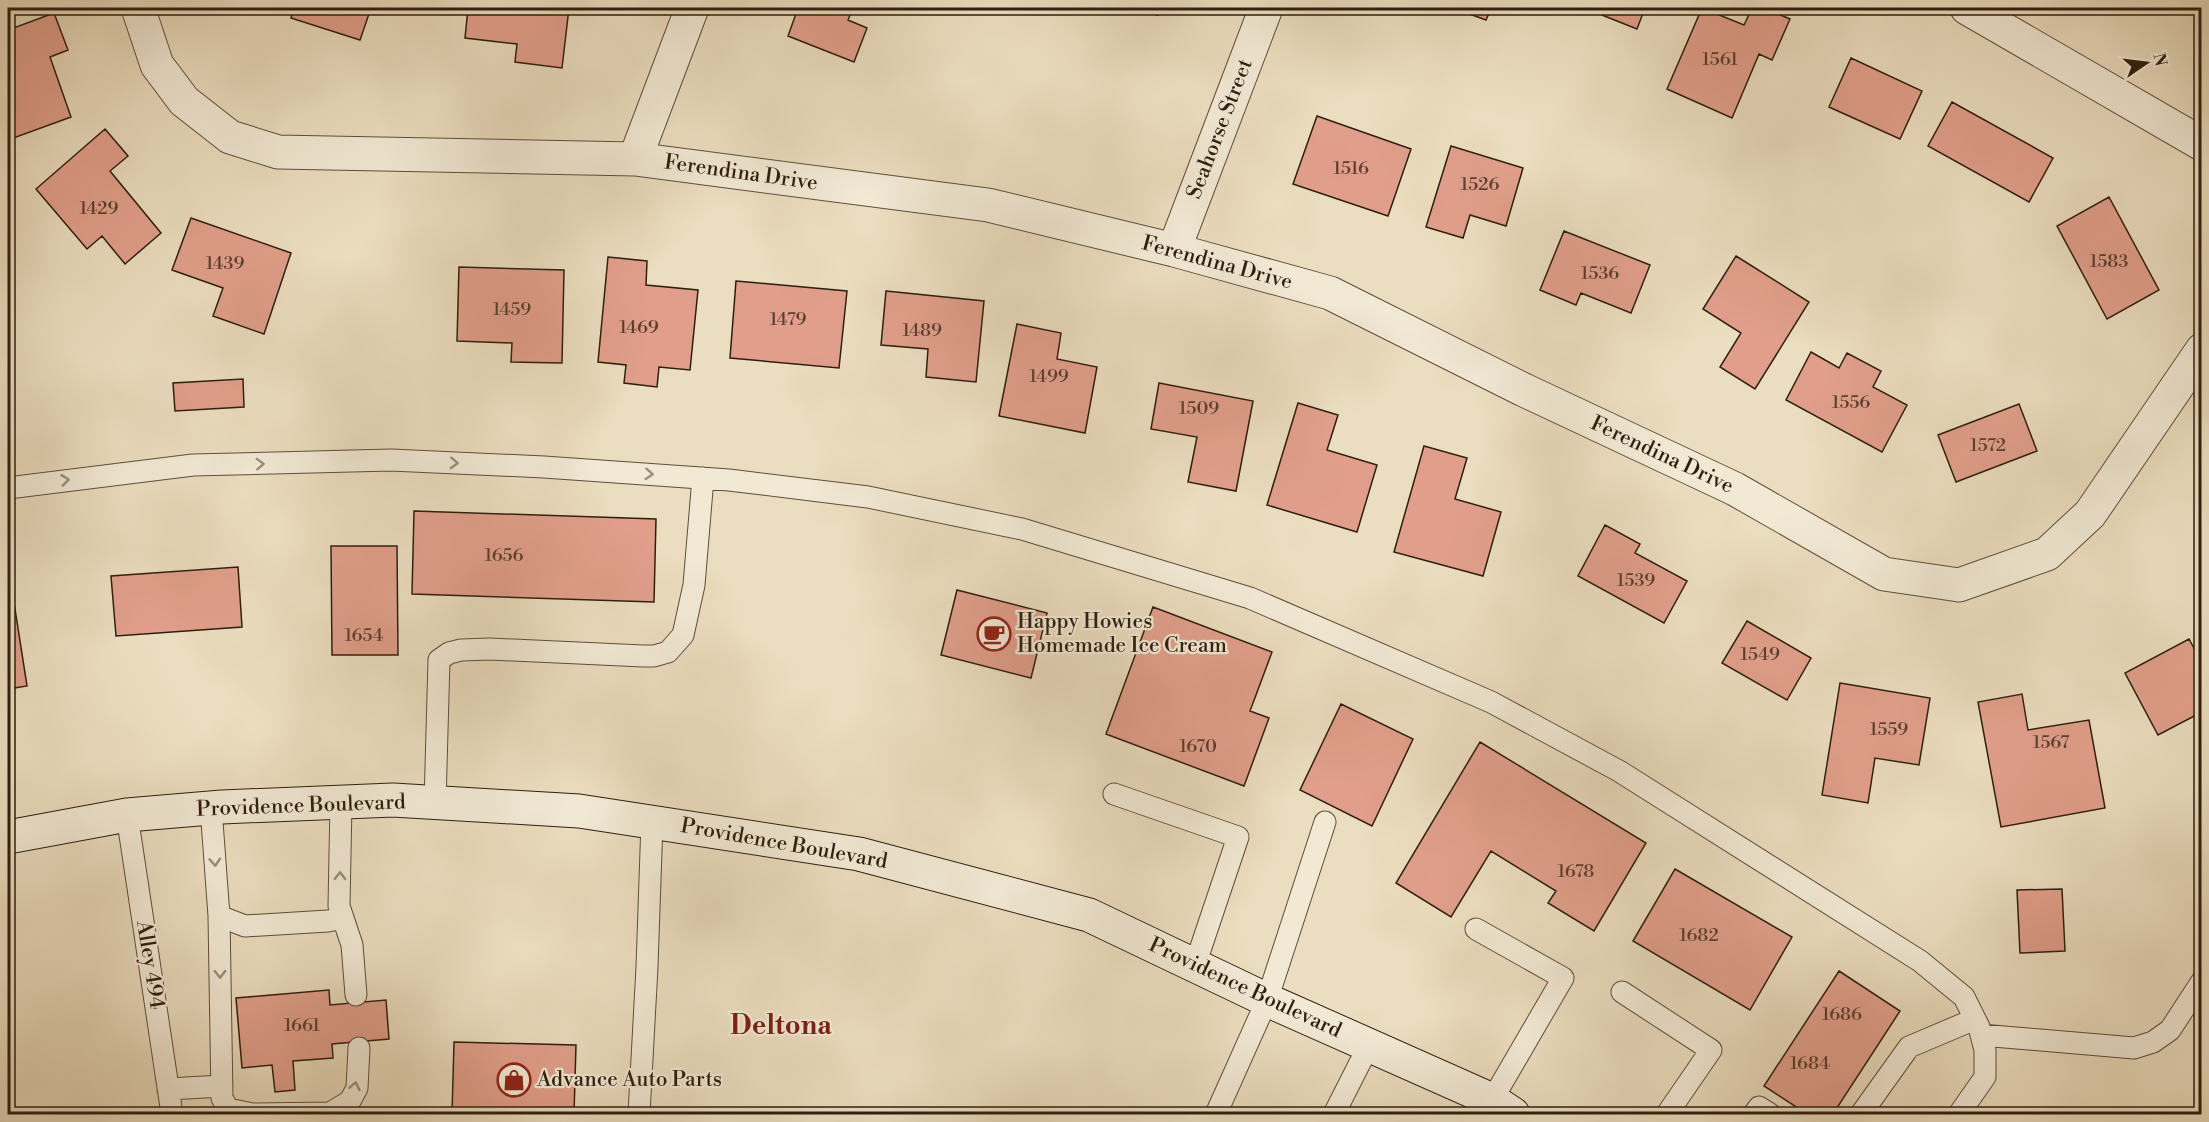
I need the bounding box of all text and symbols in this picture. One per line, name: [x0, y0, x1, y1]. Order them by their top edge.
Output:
north arrow: [2116, 33, 2176, 93]
house number: 1561: [1702, 48, 1738, 71]
text: N: [2148, 51, 2171, 69]
street label: Seahorse Street: [1181, 55, 1259, 203]
street label: Ferendina Drive: [663, 149, 819, 197]
house number: 1516: [1333, 157, 1369, 180]
house number: 1526: [1461, 173, 1500, 196]
house number: 1429: [80, 197, 119, 220]
street label: Ferendina Drive: [1139, 230, 1295, 296]
house number: 1583: [2090, 250, 2128, 273]
house number: 1439: [206, 252, 244, 275]
house number: 1536: [1581, 262, 1619, 285]
house number: 1459: [493, 298, 531, 321]
house number: 1479: [770, 308, 806, 331]
house number: 1469: [619, 316, 659, 339]
house number: 1489: [902, 319, 942, 342]
house number: 1499: [1029, 365, 1069, 388]
house number: 1556: [1832, 391, 1870, 414]
house number: 1509: [1179, 397, 1219, 420]
street label: Ferendina Drive: [1586, 411, 1738, 499]
house number: 1572: [1970, 434, 2006, 457]
one-way arrow: [450, 456, 459, 469]
one-way arrow: [255, 457, 264, 470]
one-way arrow: [645, 468, 654, 481]
one-way arrow: [61, 475, 70, 487]
house number: 1656: [485, 544, 524, 567]
house number: 1539: [1617, 569, 1655, 592]
place label: Happy Howies Homemade Ice Cream: [1017, 609, 1227, 659]
cafe icon: Happy Howies Homemade Ice Cream: [976, 616, 1012, 652]
house number: 1654: [344, 624, 384, 647]
house number: 1549: [1740, 643, 1780, 666]
house number: 1559: [1870, 718, 1908, 741]
house number: 1567: [2033, 731, 2069, 754]
house number: 1670: [1179, 735, 1217, 758]
street label: Providence Boulevard: [196, 789, 406, 823]
street label: Providence Boulevard: [679, 813, 890, 875]
one-way arrow: [208, 857, 221, 866]
house number: 1678: [1558, 860, 1594, 883]
one-way arrow: [334, 872, 346, 881]
street label: Alley 494: [130, 918, 170, 1011]
house number: 1682: [1679, 924, 1719, 947]
street label: Providence Boulevard: [1144, 932, 1346, 1044]
one-way arrow: [214, 970, 226, 979]
house number: 1686: [1822, 1003, 1862, 1026]
district label: Deltona: [730, 1009, 832, 1043]
house number: 1661: [284, 1014, 320, 1037]
house number: 1684: [1790, 1052, 1830, 1075]
shop icon: Advance Auto Parts: [496, 1062, 532, 1098]
place label: Advance Auto Parts: [536, 1067, 722, 1093]
one-way arrow: [348, 1081, 361, 1091]

